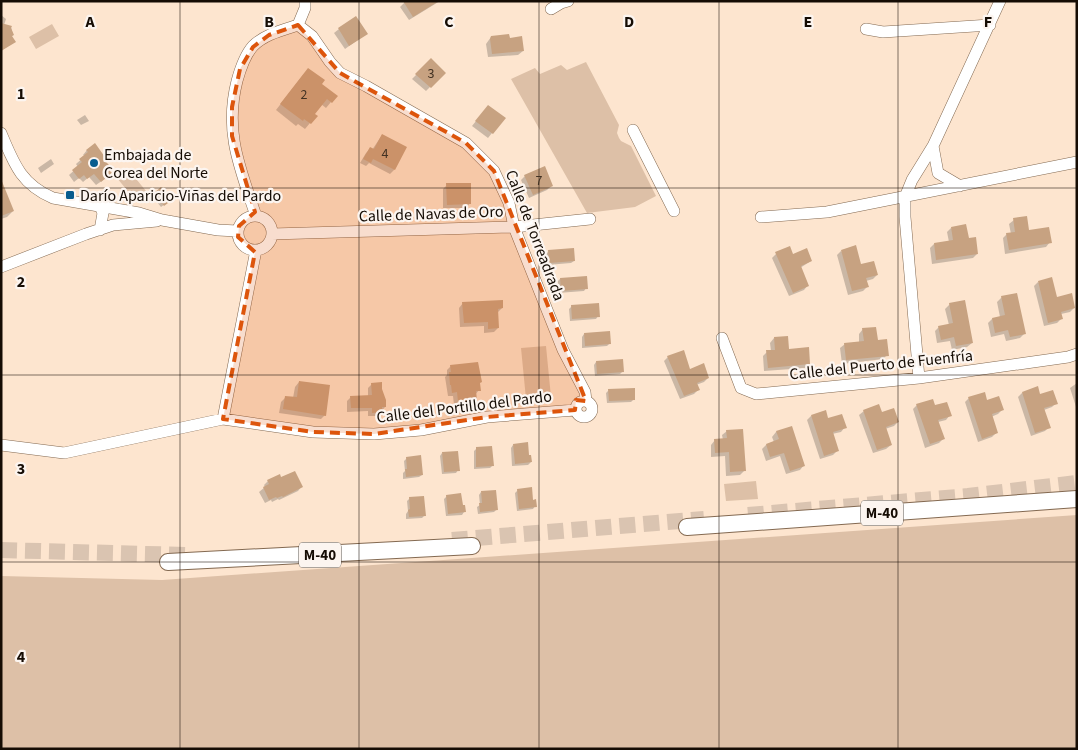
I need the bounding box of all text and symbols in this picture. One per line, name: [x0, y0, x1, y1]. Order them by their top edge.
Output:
text: A: [84, 11, 95, 33]
text: B: [264, 11, 274, 33]
text: C: [444, 11, 454, 33]
text: D: [624, 11, 634, 33]
text: E: [804, 11, 812, 33]
text: F: [984, 11, 992, 33]
house number: 3: [428, 64, 435, 84]
text: 1: [17, 83, 25, 105]
house number: 2: [301, 85, 308, 105]
place label: Embajada de Corea del Norte: [104, 144, 208, 184]
house number: 4: [382, 144, 389, 164]
marker: Embajada de Corea del Norte: [88, 157, 100, 169]
street label: Calle de Torreadrada: [500, 167, 570, 304]
house number: 7: [536, 171, 543, 191]
place label: Darío Aparicio-Viñas del Pardo: [80, 185, 281, 207]
marker: Darío Aparicio-Viñas del Pardo: [64, 189, 76, 201]
street label: Calle de Navas de Oro: [358, 200, 504, 228]
text: 2: [17, 271, 25, 293]
street label: Calle del Puerto de Fuenfría: [788, 344, 974, 386]
street label: Calle del Portillo del Pardo: [375, 385, 553, 429]
text: 3: [17, 458, 25, 480]
road number: M-40: [861, 500, 903, 526]
road number: M-40: [299, 542, 341, 568]
text: 4: [17, 646, 26, 668]

